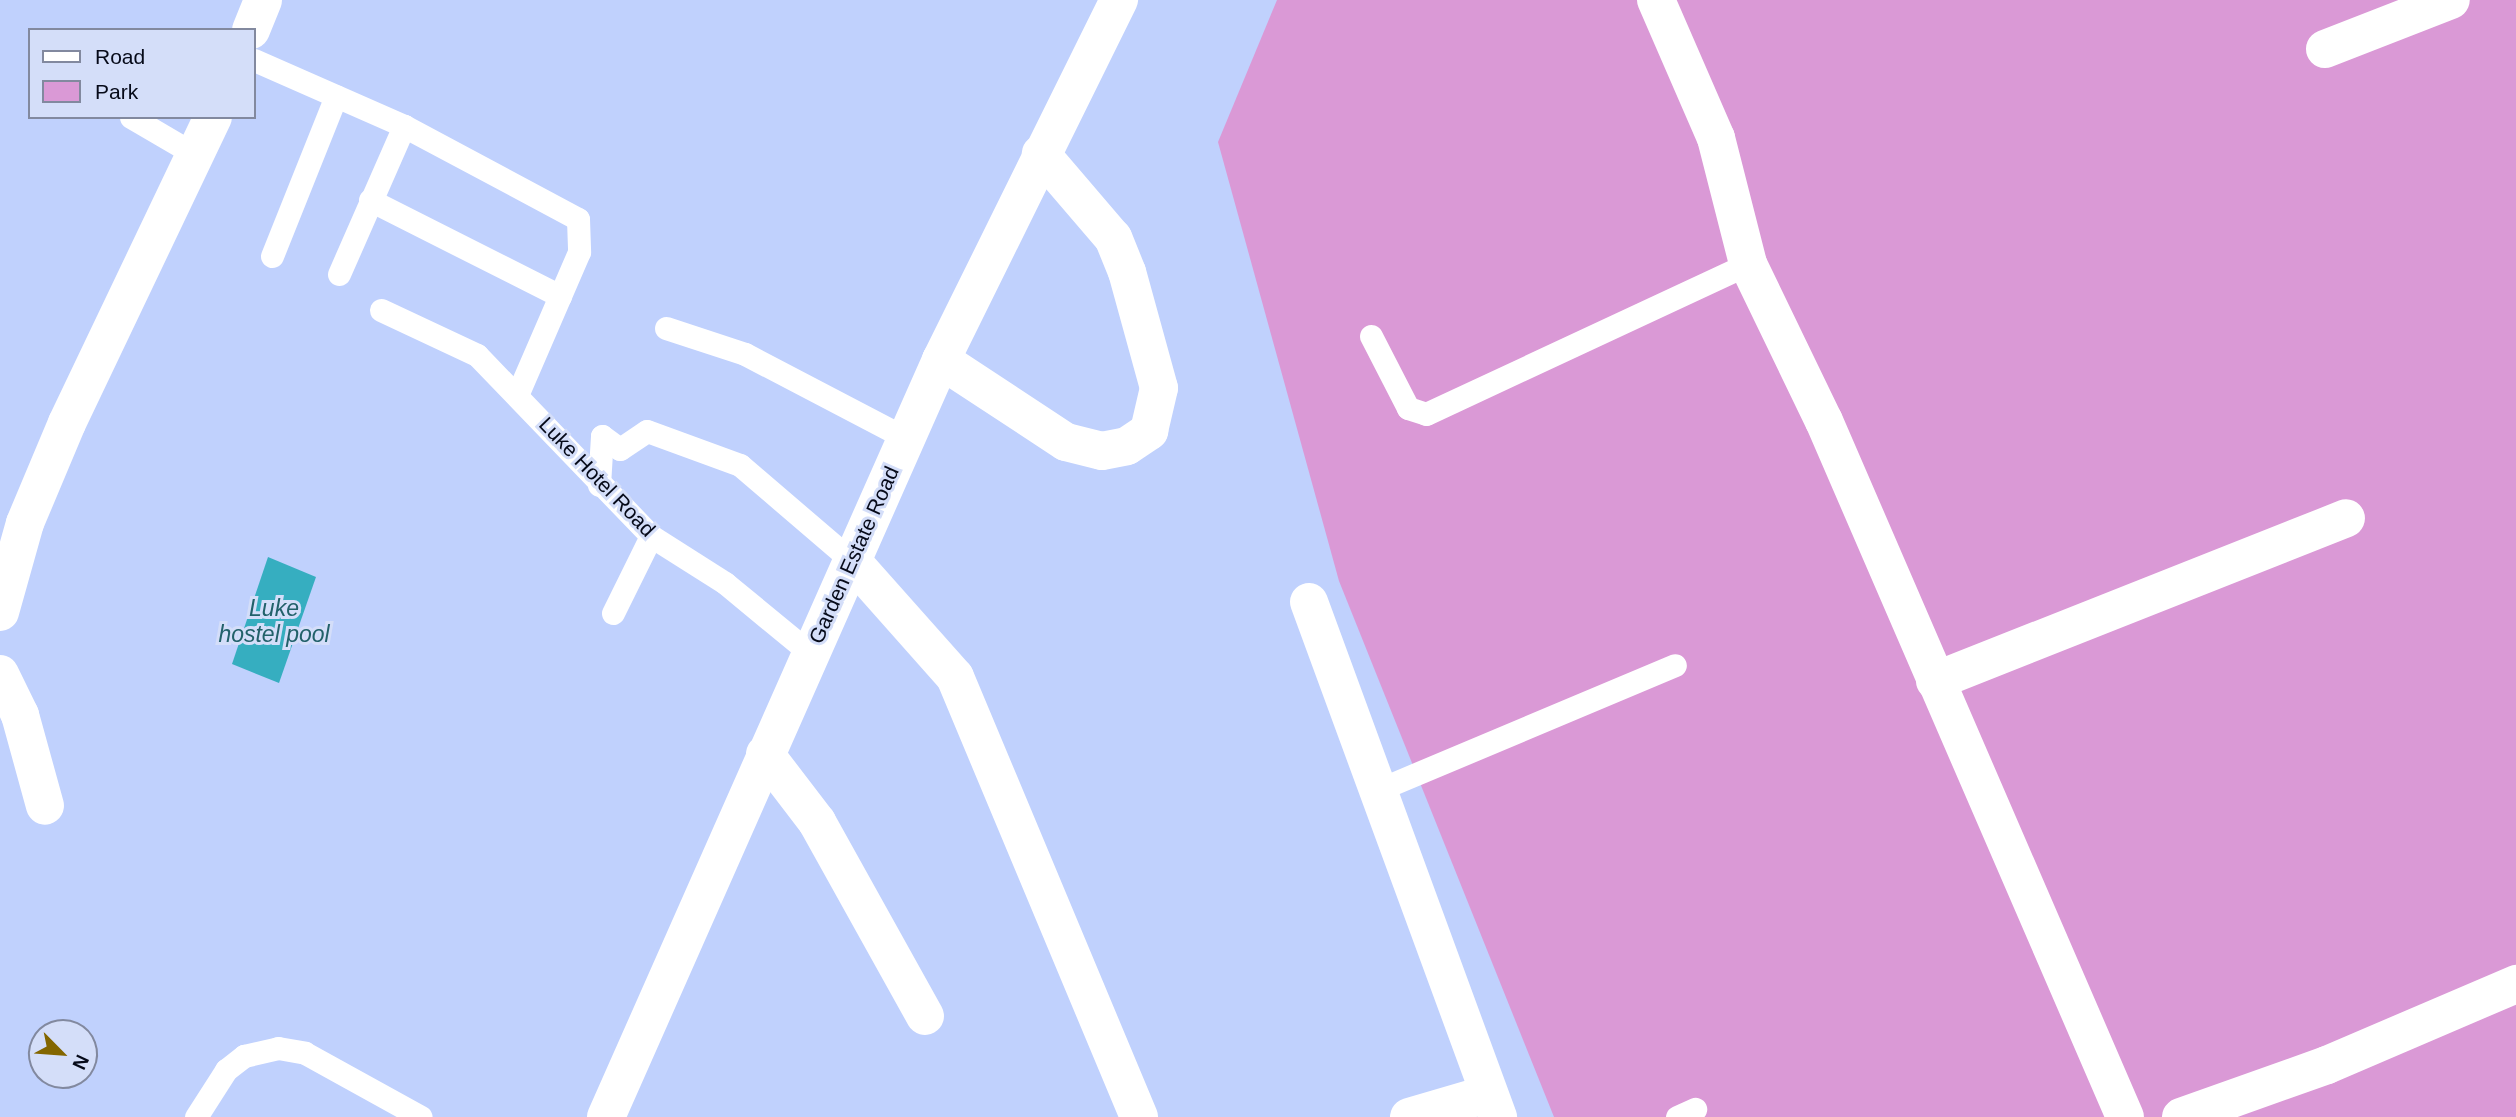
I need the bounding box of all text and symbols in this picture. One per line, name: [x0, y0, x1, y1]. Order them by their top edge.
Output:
legend: [28, 28, 256, 119]
text: Road: [95, 45, 145, 68]
text: Park: [95, 80, 138, 103]
street label: Luke Hotel Road: [534, 412, 660, 542]
street label: Garden Estate Road: [804, 462, 904, 648]
water label: Luke hostel pool: [218, 594, 330, 648]
north arrow: [28, 1019, 98, 1089]
text: N: [68, 1052, 93, 1073]

